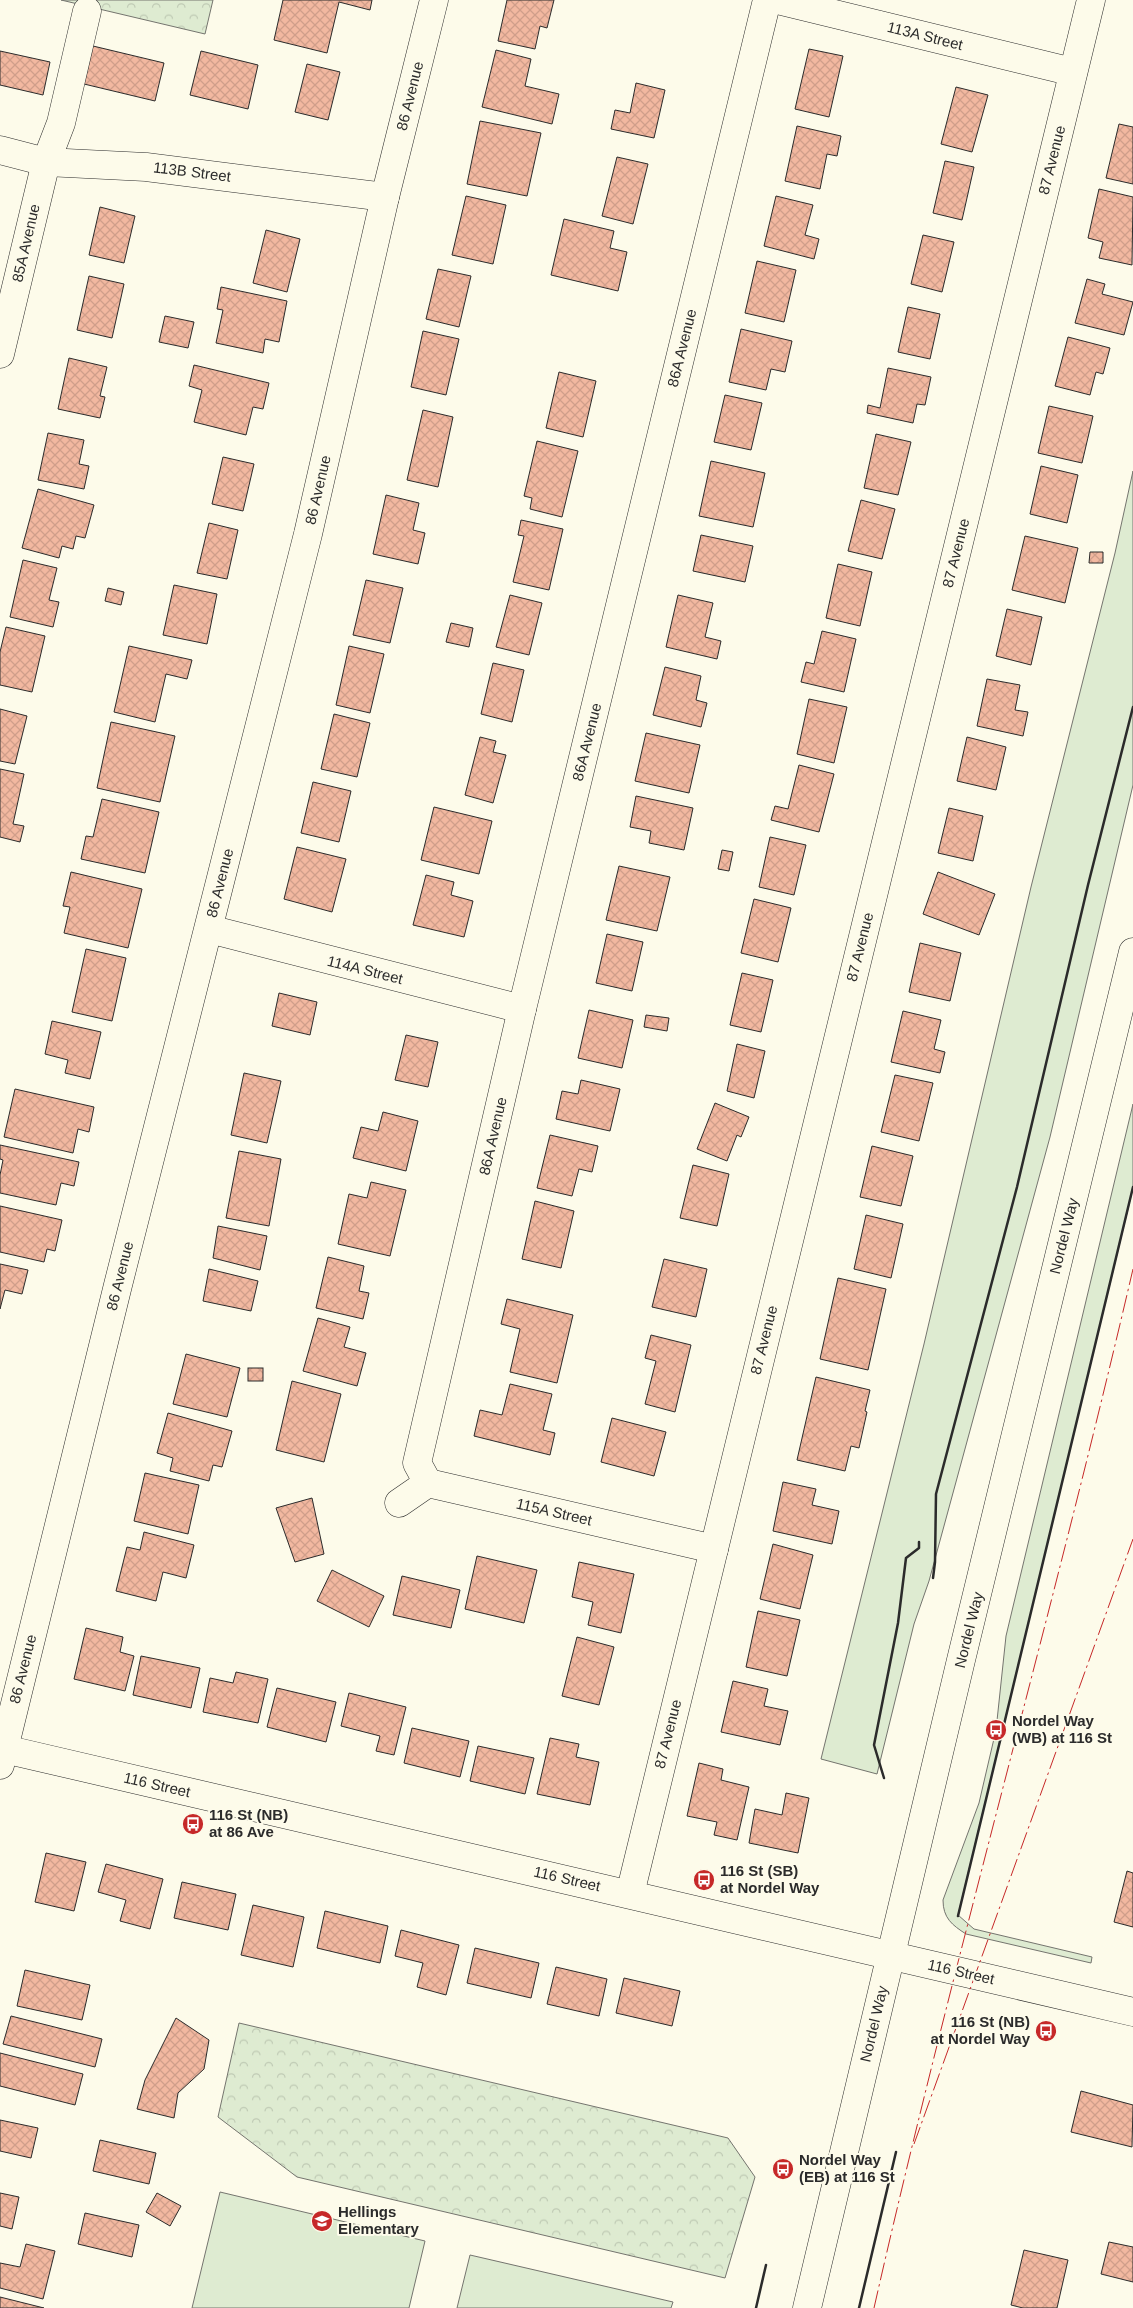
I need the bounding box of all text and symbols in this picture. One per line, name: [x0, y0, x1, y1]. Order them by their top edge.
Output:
street label: 113A Street: [886, 18, 965, 53]
street label: 86 Avenue: [393, 60, 426, 132]
street label: 87 Avenue: [1035, 124, 1068, 196]
street label: 113B Street: [152, 158, 233, 185]
street label: 85A Avenue: [8, 202, 43, 284]
street label: 86A Avenue: [664, 307, 699, 389]
street label: 86 Avenue: [301, 454, 334, 526]
street label: 87 Avenue: [939, 517, 972, 589]
street label: 86A Avenue: [569, 701, 604, 783]
street label: 86 Avenue: [203, 847, 236, 919]
street label: 87 Avenue: [843, 911, 876, 983]
street label: 114A Street: [326, 952, 405, 987]
street label: 86A Avenue: [475, 1095, 510, 1177]
street label: Nordel Way: [1046, 1196, 1081, 1276]
street label: 86 Avenue: [103, 1240, 136, 1312]
street label: 87 Avenue: [747, 1304, 780, 1376]
street label: 115A Street: [515, 1495, 594, 1529]
street label: Nordel Way: [951, 1590, 986, 1670]
street label: 86 Avenue: [6, 1633, 39, 1705]
street label: 87 Avenue: [651, 1698, 684, 1770]
place label: Nordel Way (WB) at 116 St: [1012, 1712, 1112, 1746]
bus stop icon: Nordel Way (WB) at 116 St: [984, 1718, 1008, 1742]
street label: 116 Street: [122, 1769, 193, 1801]
place label: 116 St (NB) at 86 Ave: [209, 1806, 288, 1840]
bus stop icon: 116 St (NB) at 86 Ave: [181, 1812, 205, 1836]
place label: 116 St (SB) at Nordel Way: [720, 1862, 820, 1896]
street label: 116 Street: [532, 1863, 603, 1895]
bus stop icon: 116 St (SB) at Nordel Way: [692, 1868, 716, 1892]
street label: 116 Street: [926, 1956, 997, 1988]
street label: Nordel Way: [856, 1984, 891, 2064]
place label: 116 St (NB) at Nordel Way: [931, 2013, 1031, 2047]
bus stop icon: 116 St (NB) at Nordel Way: [1034, 2019, 1058, 2043]
place label: Nordel Way (EB) at 116 St: [799, 2151, 895, 2185]
bus stop icon: Nordel Way (EB) at 116 St: [771, 2157, 795, 2181]
place label: Hellings Elementary: [338, 2203, 420, 2237]
school or university icon: Hellings Elementary: [310, 2209, 334, 2233]

